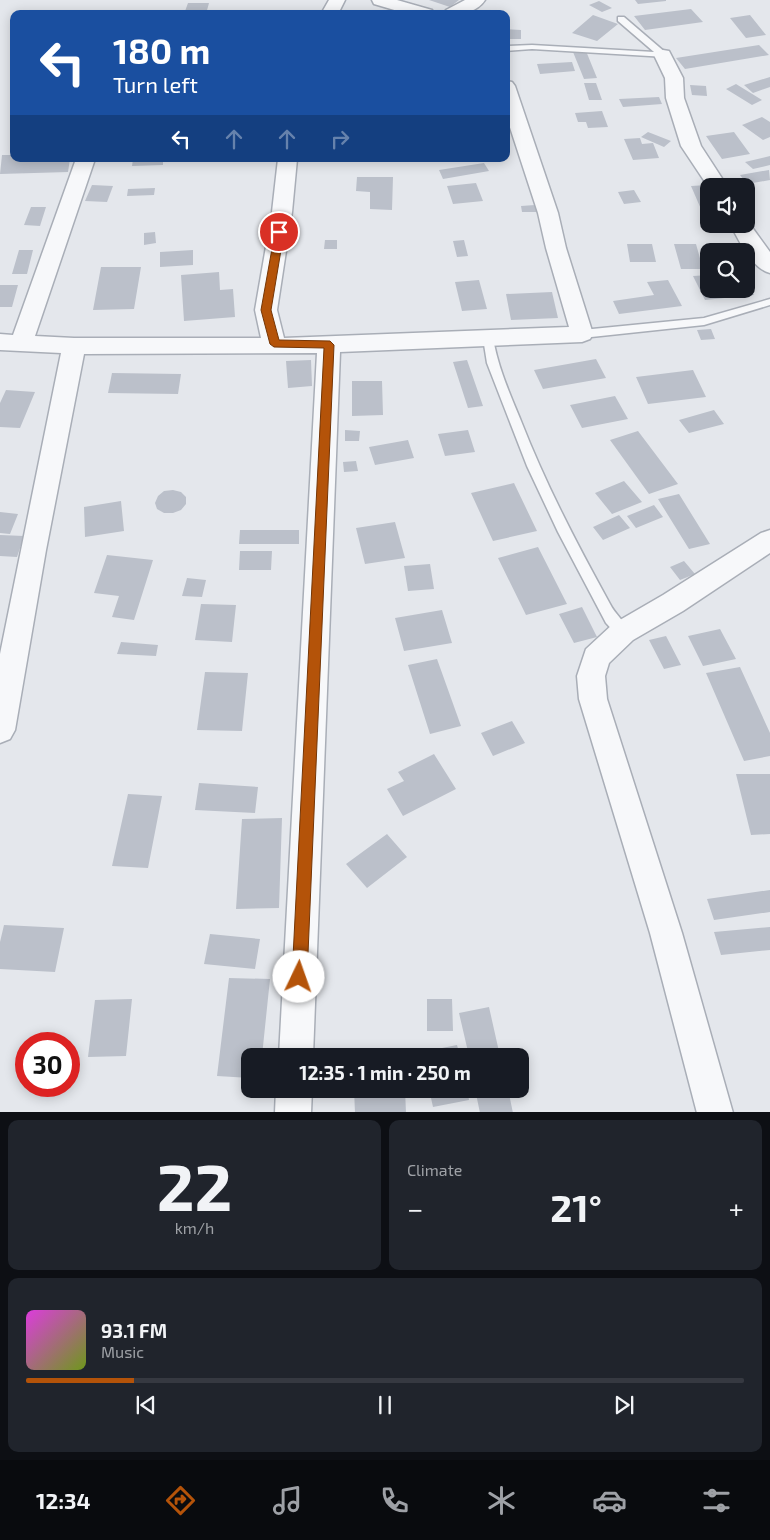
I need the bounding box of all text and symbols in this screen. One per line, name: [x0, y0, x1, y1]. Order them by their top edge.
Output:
text: 180 m: [113, 29, 210, 71]
icon: left: [30, 30, 95, 95]
text: Turn left: [113, 71, 198, 97]
icon: left: [167, 125, 195, 153]
icon: ahead: [220, 125, 248, 153]
icon: ahead: [273, 125, 301, 153]
icon: right: [326, 125, 354, 153]
map controls: [700, 178, 755, 298]
button: sound: [700, 178, 755, 233]
pin: [258, 211, 300, 253]
icon: arrive: [265, 218, 293, 246]
button: search: [700, 243, 755, 298]
position arrow: [272, 950, 324, 1002]
speed limit sign: 30: [15, 1032, 80, 1097]
text: 12:35 · 1 min · 250 m: [299, 1061, 471, 1084]
text: 22: [157, 1146, 232, 1224]
text: Climate: [407, 1160, 462, 1179]
text: 21°: [550, 1184, 602, 1230]
text: −: [407, 1191, 423, 1225]
text: +: [729, 1191, 744, 1225]
text: km/h: [175, 1218, 214, 1237]
text: 93.1 FM: [101, 1319, 167, 1342]
text: Music: [101, 1342, 144, 1361]
icon: previous: [132, 1391, 160, 1419]
icon: pause: [371, 1391, 399, 1419]
icon: next: [610, 1391, 638, 1419]
icon: directions: [163, 1483, 198, 1518]
icon: music: [270, 1483, 305, 1518]
icon: phone: [377, 1483, 412, 1518]
icon: climate: [484, 1483, 519, 1518]
icon: car: [592, 1483, 627, 1518]
icon: filters: [699, 1483, 734, 1518]
text: 12:34: [36, 1487, 91, 1513]

